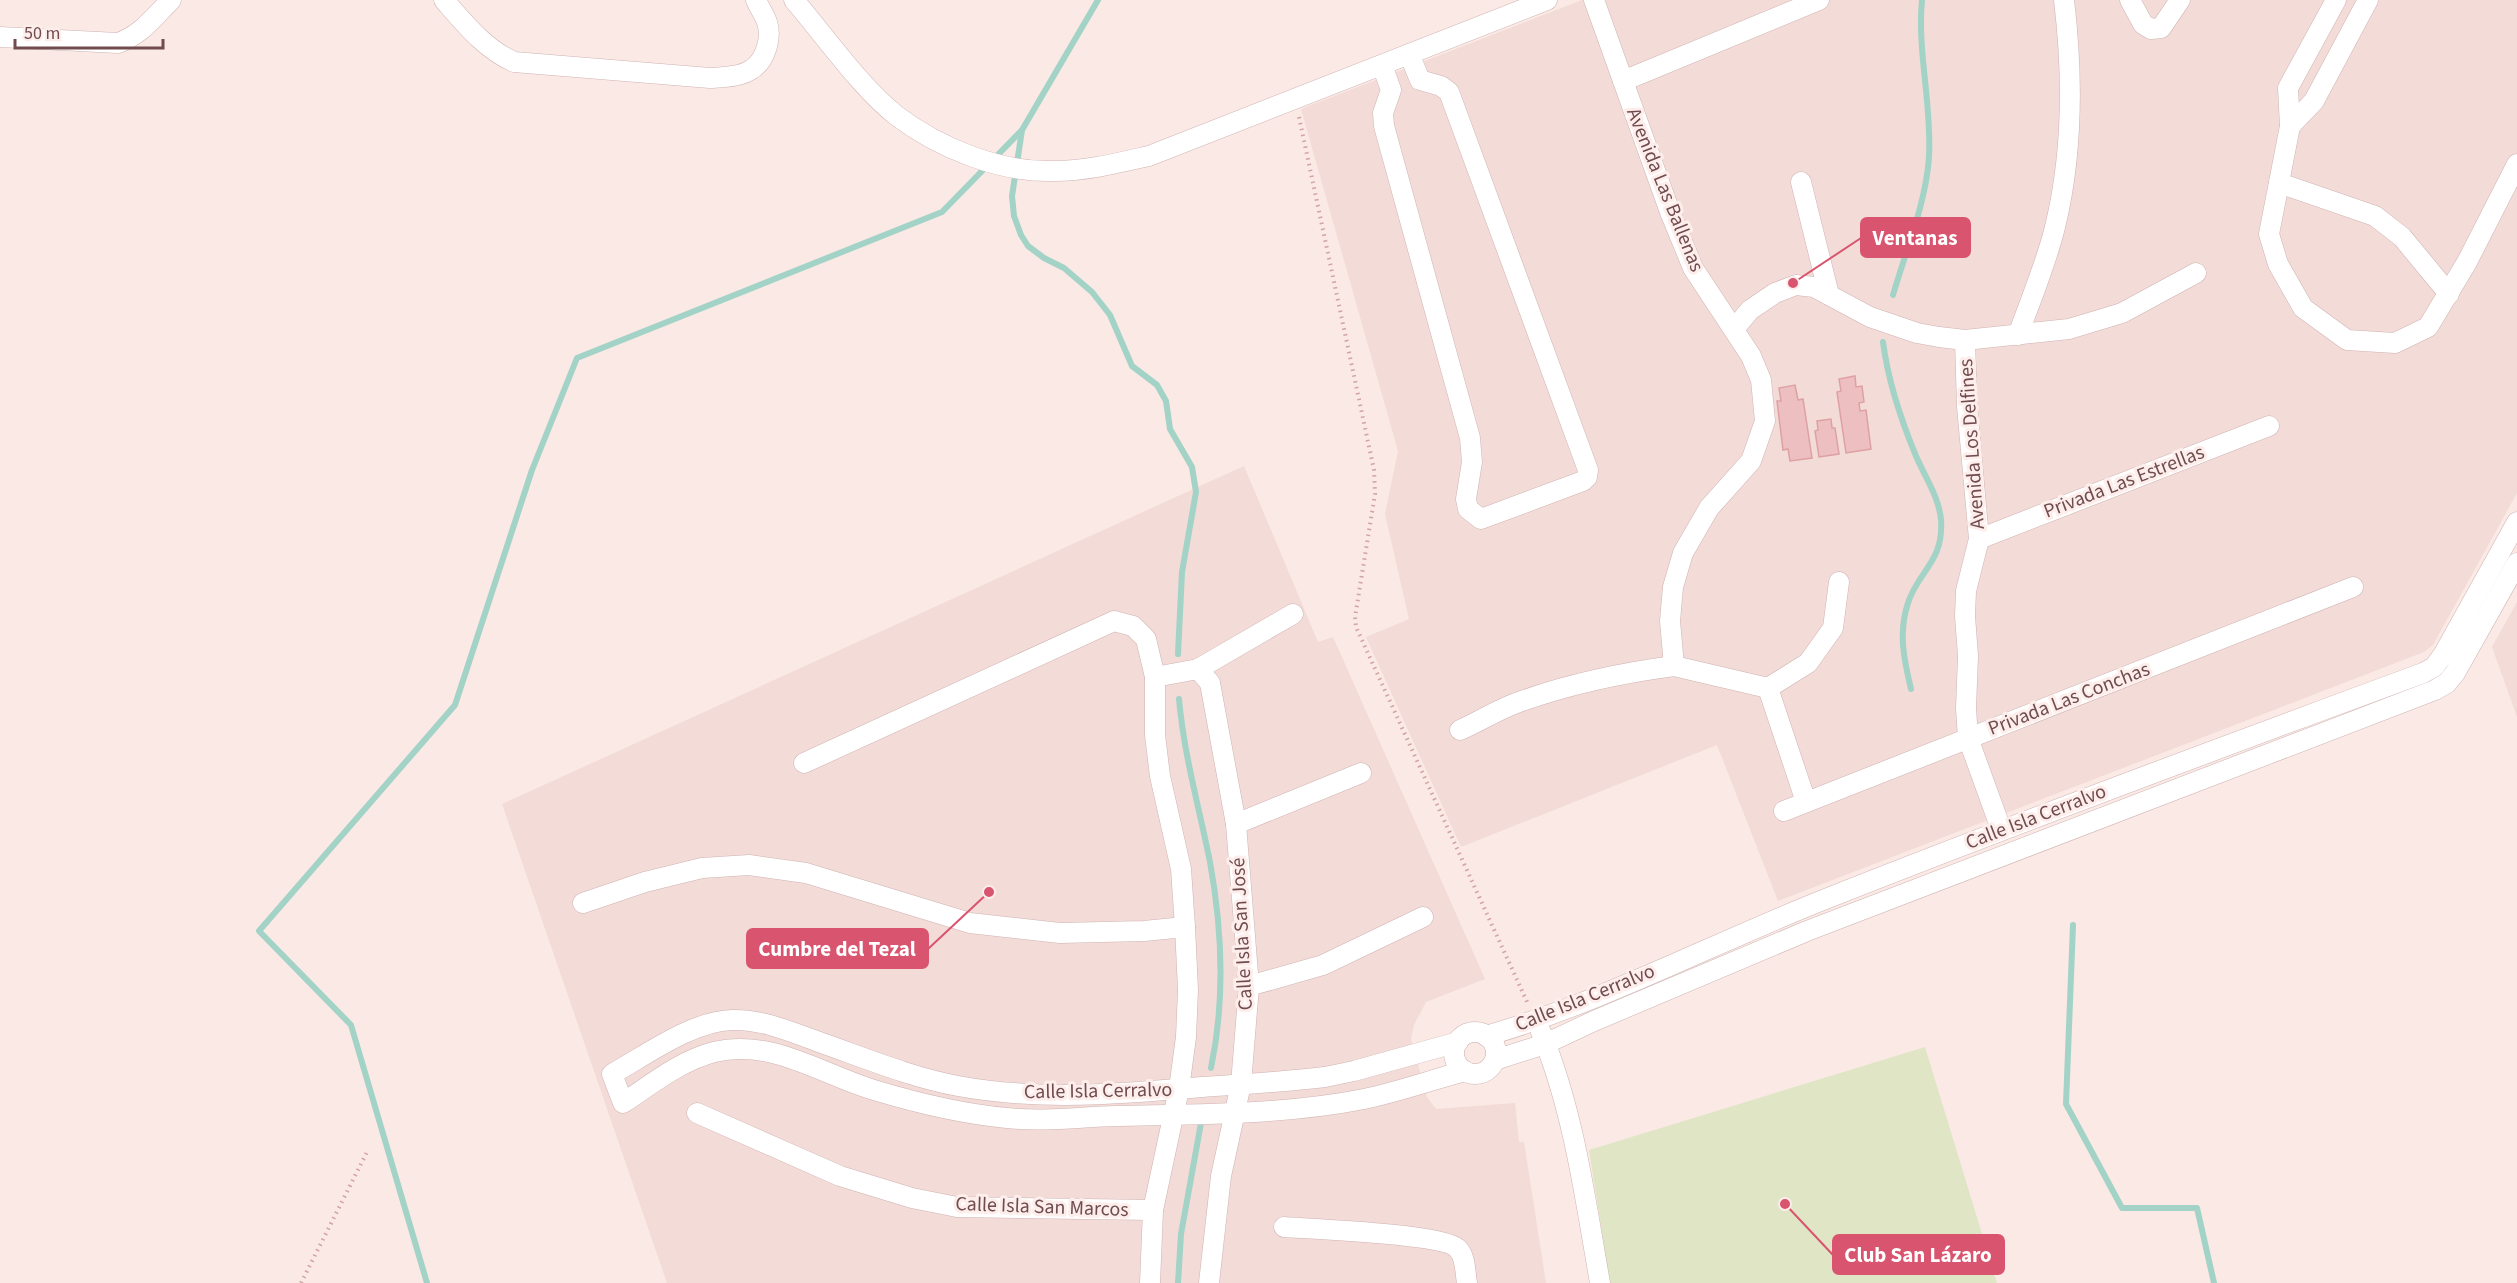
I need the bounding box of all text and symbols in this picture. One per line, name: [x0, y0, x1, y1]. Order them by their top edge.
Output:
scale bar: [15, 12, 164, 50]
text: 50 m: [24, 21, 60, 46]
street label: Avenida Las Ballenas: [1619, 104, 1711, 276]
callout: Ventanas: [1861, 218, 1970, 257]
text: Ventanas: [1871, 223, 1958, 253]
street label: Avenida Los Delfines: [1952, 358, 1992, 530]
street label: Privada Las Estrellas: [2040, 438, 2208, 526]
street label: Privada Las Conchas: [1984, 655, 2154, 743]
street label: Calle Isla Cerralvo: [1962, 777, 2110, 857]
street label: Calle Isla San José: [1224, 857, 1260, 1011]
callout: Cumbre del Tezal: [747, 929, 928, 968]
text: Cumbre del Tezal: [758, 934, 916, 964]
street label: Calle Isla Cerralvo: [1511, 957, 1659, 1039]
street label: Calle Isla Cerralvo: [1024, 1076, 1172, 1106]
street label: Calle Isla San Marcos: [955, 1190, 1129, 1224]
callout: Club San Lázaro: [1833, 1235, 2004, 1274]
text: Club San Lázaro: [1844, 1240, 1992, 1270]

